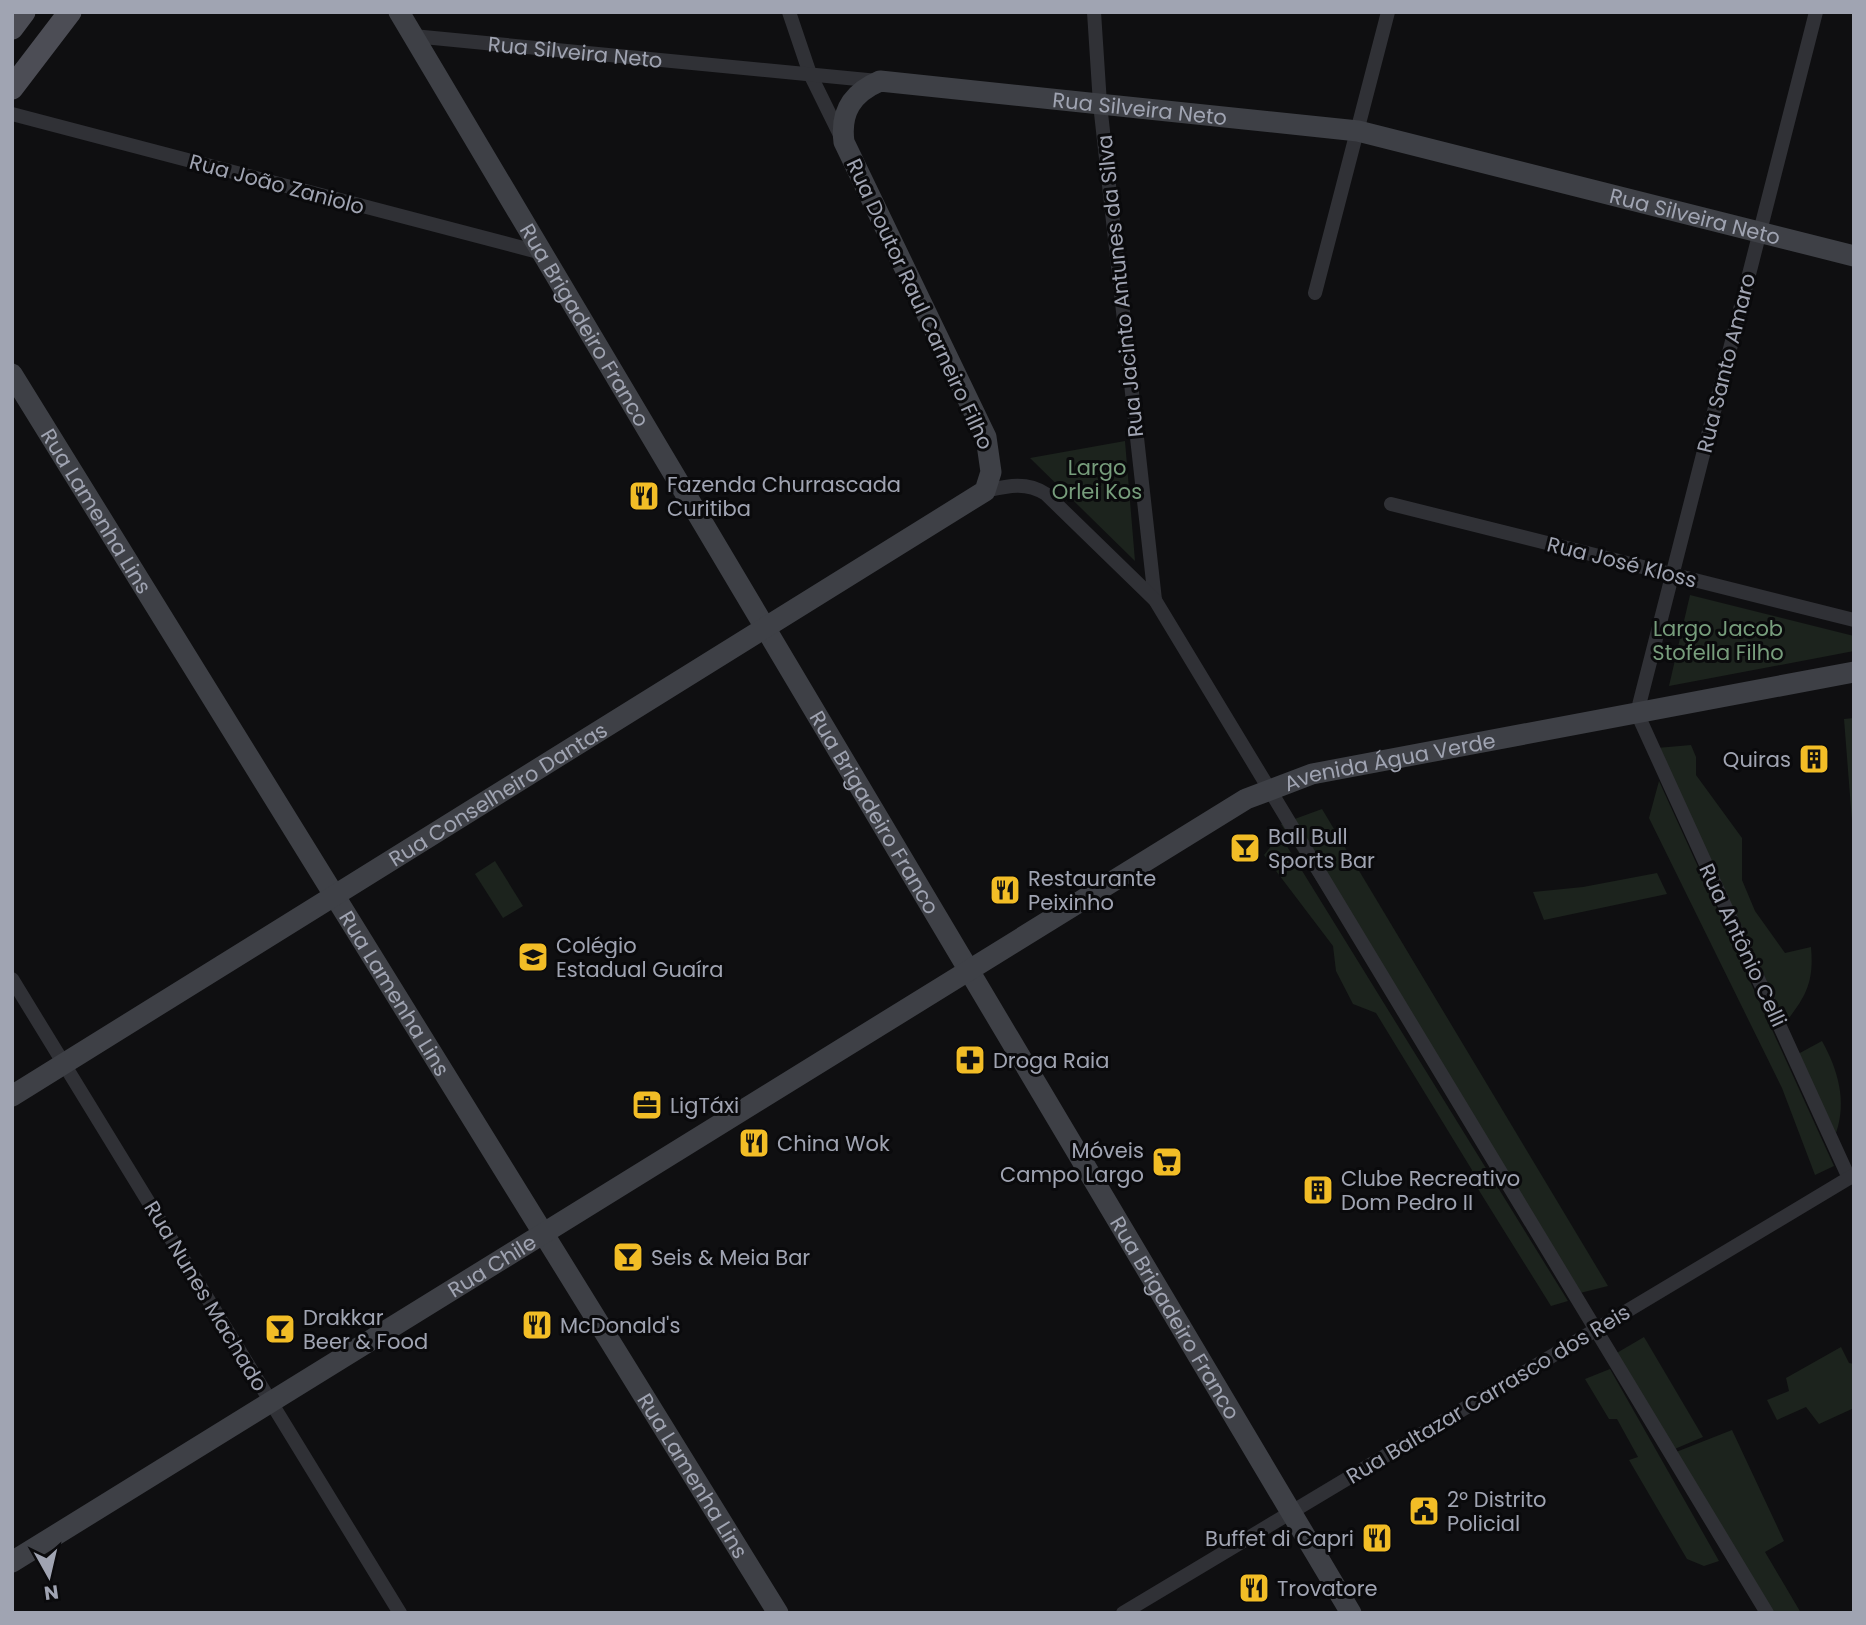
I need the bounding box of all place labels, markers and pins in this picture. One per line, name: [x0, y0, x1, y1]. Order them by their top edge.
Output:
place label: Fazenda Churrascada Curitiba: [667, 470, 901, 523]
restaurant icon: Fazenda Churrascada Curitiba: [627, 479, 661, 513]
building icon: Quiras: [1797, 742, 1831, 776]
place label: Quiras: [1723, 745, 1791, 774]
place label: Ball Bull Sports Bar: [1268, 822, 1375, 875]
bar icon: Ball Bull Sports Bar: [1228, 831, 1262, 865]
place label: Restaurante Peixinho: [1028, 864, 1156, 917]
restaurant icon: Restaurante Peixinho: [988, 873, 1022, 907]
place label: Colégio Estadual Guaíra: [556, 931, 723, 984]
school or university icon: Colégio Estadual Guaíra: [516, 940, 550, 974]
pharmacy icon: Droga Raia: [953, 1043, 987, 1077]
place label: Droga Raia: [993, 1046, 1109, 1075]
office icon: LigTáxi: [630, 1088, 664, 1122]
place label: LigTáxi: [670, 1091, 739, 1120]
restaurant icon: China Wok: [737, 1126, 771, 1160]
place label: China Wok: [777, 1129, 890, 1158]
place label: Móveis Campo Largo: [1000, 1136, 1144, 1189]
supermarket icon: Móveis Campo Largo: [1150, 1145, 1184, 1179]
place label: Clube Recreativo Dom Pedro II: [1341, 1164, 1520, 1217]
building icon: Clube Recreativo Dom Pedro II: [1301, 1173, 1335, 1207]
bar icon: Seis & Meia Bar: [611, 1240, 645, 1274]
place label: Seis & Meia Bar: [651, 1243, 810, 1272]
place label: Drakkar Beer & Food: [303, 1303, 428, 1356]
restaurant icon: McDonald's: [520, 1308, 554, 1342]
place label: McDonald's: [560, 1311, 680, 1340]
bar icon: Drakkar Beer & Food: [263, 1312, 297, 1346]
place label: 2º Distrito Policial: [1447, 1485, 1547, 1538]
public building icon: 2º Distrito Policial: [1407, 1494, 1441, 1528]
restaurant icon: Buffet di Capri: [1360, 1521, 1394, 1555]
place label: Buffet di Capri: [1205, 1524, 1354, 1553]
restaurant icon: Trovatore: [1237, 1571, 1271, 1605]
place label: Trovatore: [1277, 1574, 1378, 1603]

